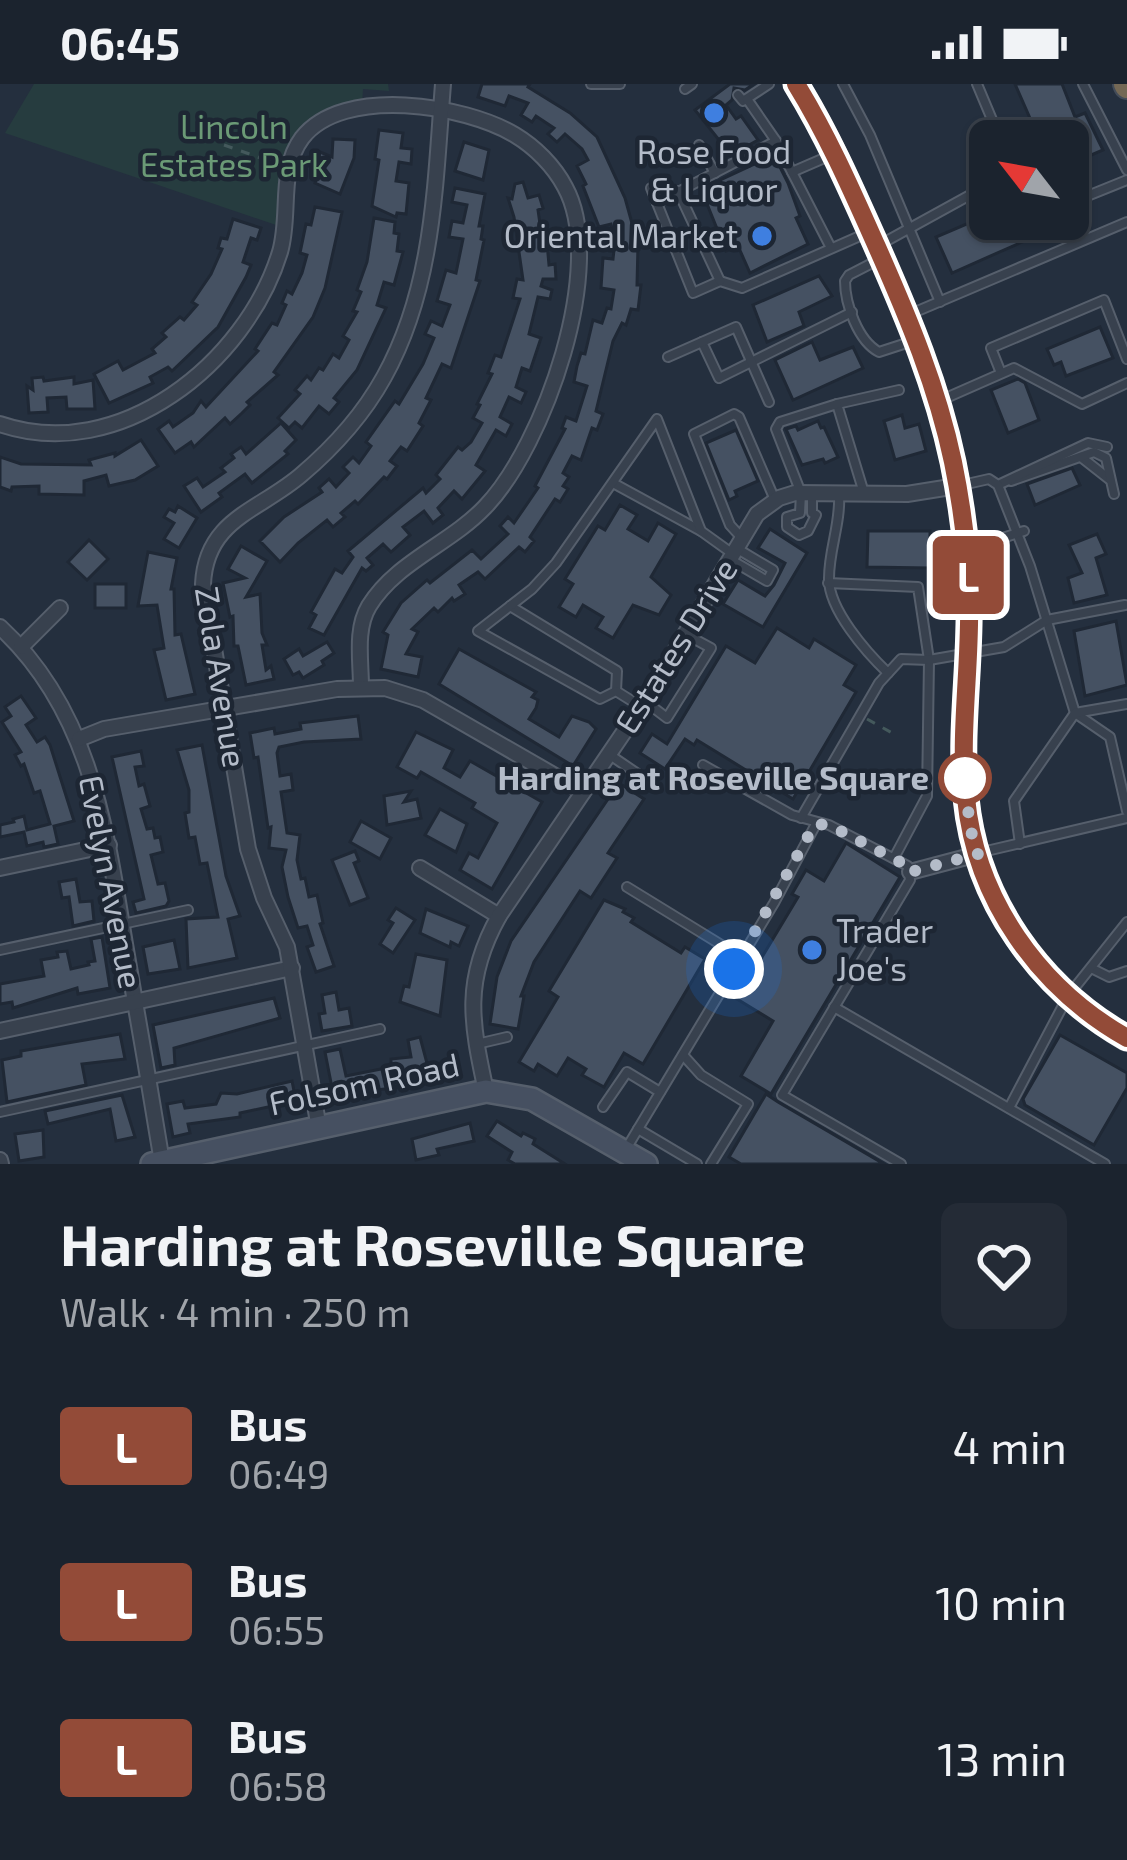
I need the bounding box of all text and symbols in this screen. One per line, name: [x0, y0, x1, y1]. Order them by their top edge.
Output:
text: 06:45: [60, 15, 180, 69]
marker: Rose Food & Liquor: [701, 100, 727, 126]
park label: Lincoln Estates Park: [140, 106, 328, 184]
north arrow: [969, 120, 1089, 240]
map controls: [969, 120, 1089, 240]
place label: Rose Food & Liquor: [637, 131, 791, 209]
place label: Oriental Market: [504, 215, 738, 255]
marker: Oriental Market: [749, 223, 775, 249]
line badge: L: [929, 536, 1007, 614]
text: L: [957, 550, 979, 600]
street label: Estates Drive: [606, 551, 745, 740]
street label: Zola Avenue: [188, 584, 256, 770]
marker: Harding at Roseville Square: [940, 753, 990, 803]
place label: Harding at Roseville Square: [498, 757, 929, 797]
street label: Evelyn Avenue: [72, 772, 152, 992]
place label: Trader Joe's: [836, 910, 933, 988]
marker: Trader Joe's: [799, 937, 825, 963]
your location: [704, 939, 764, 999]
street label: Folsom Road: [265, 1043, 463, 1123]
button: heart: [941, 1203, 1067, 1329]
text: Harding at Roseville Square: [60, 1209, 805, 1277]
text: Walk · 4 min · 250 m: [60, 1288, 411, 1335]
text: Bus: [228, 1396, 307, 1450]
text: 4 min: [953, 1419, 1067, 1473]
text: L: [115, 1421, 137, 1471]
text: 06:49: [228, 1450, 329, 1497]
text: Bus: [228, 1552, 307, 1606]
text: 10 min: [935, 1575, 1067, 1629]
text: L: [115, 1577, 137, 1627]
text: 06:55: [228, 1606, 325, 1653]
text: Bus: [228, 1708, 307, 1762]
text: 13 min: [937, 1731, 1067, 1785]
text: L: [115, 1733, 137, 1783]
text: 06:58: [228, 1762, 328, 1809]

